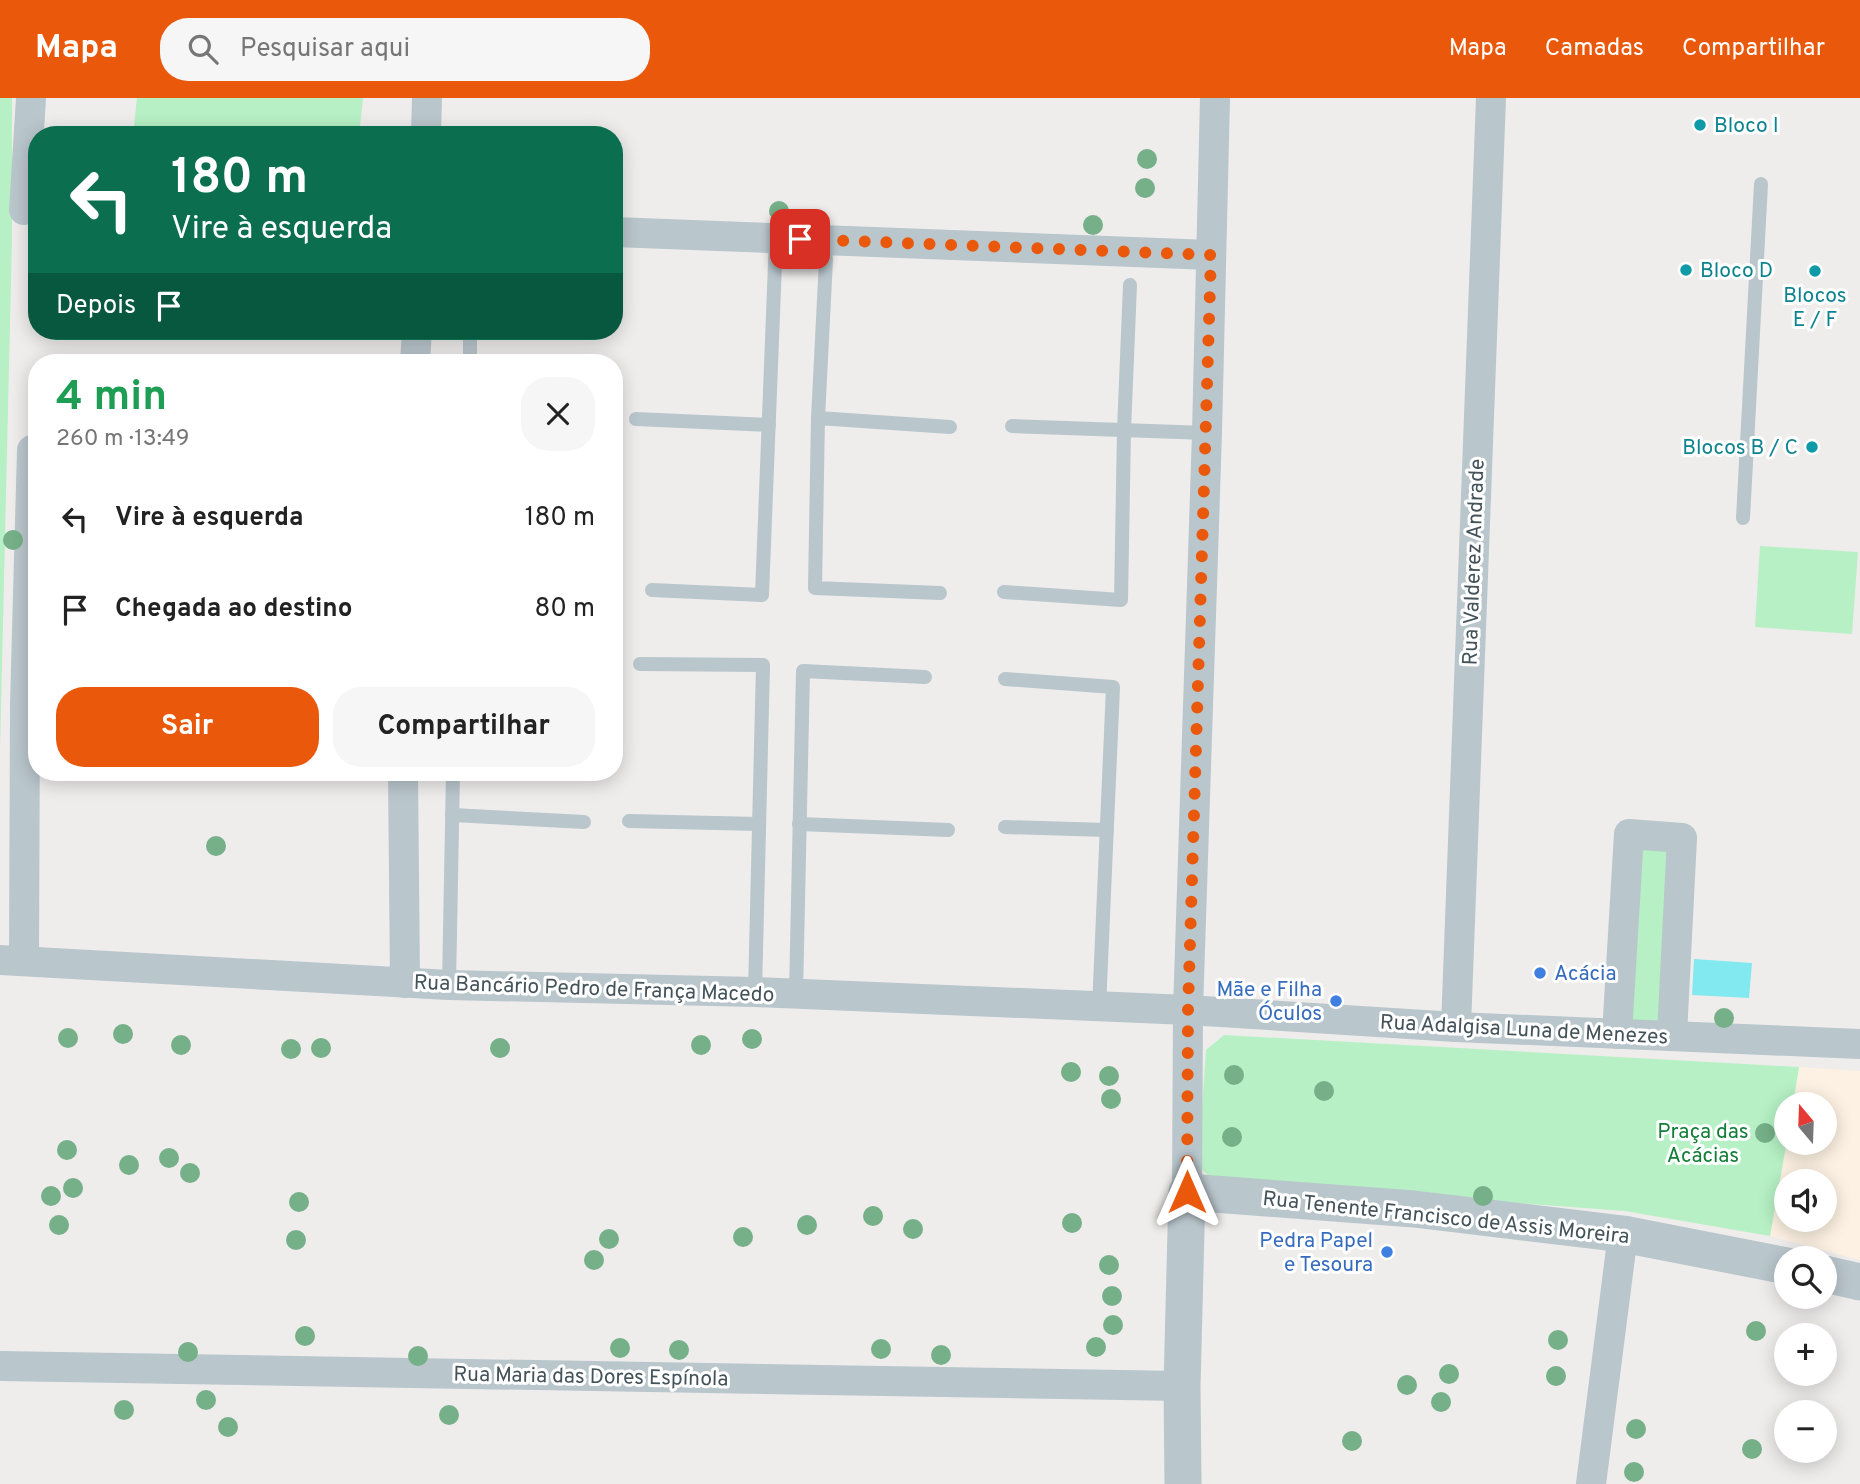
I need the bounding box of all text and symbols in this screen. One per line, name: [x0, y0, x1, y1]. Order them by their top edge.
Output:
search box: [160, 18, 650, 81]
text: Mapa: [35, 28, 118, 70]
icon: search: [184, 30, 222, 68]
text: Pesquisar aqui: [240, 33, 410, 66]
text: Mapa: [1449, 34, 1507, 64]
text: Camadas: [1545, 34, 1644, 64]
text: Compartilhar: [1682, 34, 1825, 64]
place label: Bloco I: [1714, 113, 1779, 140]
marker: Bloco I: [1692, 117, 1708, 133]
text: 180 m: [171, 149, 308, 211]
icon: left: [56, 154, 147, 245]
pin: [770, 209, 830, 269]
text: Vire à esquerda: [171, 210, 392, 250]
icon: arrive: [781, 220, 819, 258]
place label: Bloco D: [1700, 258, 1773, 285]
marker: Bloco D: [1678, 262, 1694, 278]
marker: Blocos E / F: [1807, 263, 1823, 279]
place label: Blocos E / F: [1783, 283, 1847, 334]
icon: arrive: [150, 287, 188, 325]
text: Depois: [56, 290, 136, 323]
text: 4 min: [56, 372, 167, 425]
button: close: [521, 377, 595, 451]
text: 260 m · 13:49: [56, 425, 190, 454]
place label: Blocos B / C: [1682, 435, 1798, 462]
marker: Blocos B / C: [1804, 439, 1820, 455]
street label: Rua Valderez Andrade: [1457, 458, 1492, 666]
icon: left: [56, 500, 94, 538]
text: Vire à esquerda: [115, 502, 303, 535]
text: 180 m: [525, 502, 595, 535]
icon: arrive: [56, 591, 94, 629]
text: Chegada ao destino: [115, 593, 352, 626]
text: 80 m: [535, 593, 595, 626]
button: Sair: [56, 687, 319, 767]
button: Compartilhar: [333, 687, 595, 767]
place label: Acácia: [1554, 961, 1616, 988]
marker: Acácia: [1532, 965, 1548, 981]
street label: Rua Bancário Pedro de França Macedo: [413, 970, 775, 1009]
place label: Mãe e Filha Óculos: [1217, 977, 1322, 1028]
marker: Mãe e Filha Óculos: [1328, 993, 1344, 1009]
street label: Rua Adalgisa Luna de Menezes: [1379, 1009, 1669, 1052]
north arrow: [1774, 1092, 1838, 1155]
map controls: [1774, 1092, 1837, 1463]
park label: Praça das Acácias: [1657, 1119, 1749, 1170]
position arrow: [1150, 1155, 1224, 1229]
button: sound: [1774, 1169, 1837, 1232]
street label: Rua Tenente Francisco de Assis Moreira: [1261, 1186, 1631, 1251]
place label: Pedra Papel e Tesoura: [1259, 1228, 1373, 1279]
marker: Pedra Papel e Tesoura: [1379, 1244, 1395, 1260]
button: search: [1774, 1246, 1837, 1309]
button: +: [1774, 1323, 1837, 1386]
street label: Rua Maria das Dores Espínola: [453, 1362, 729, 1393]
button: −: [1774, 1400, 1837, 1463]

